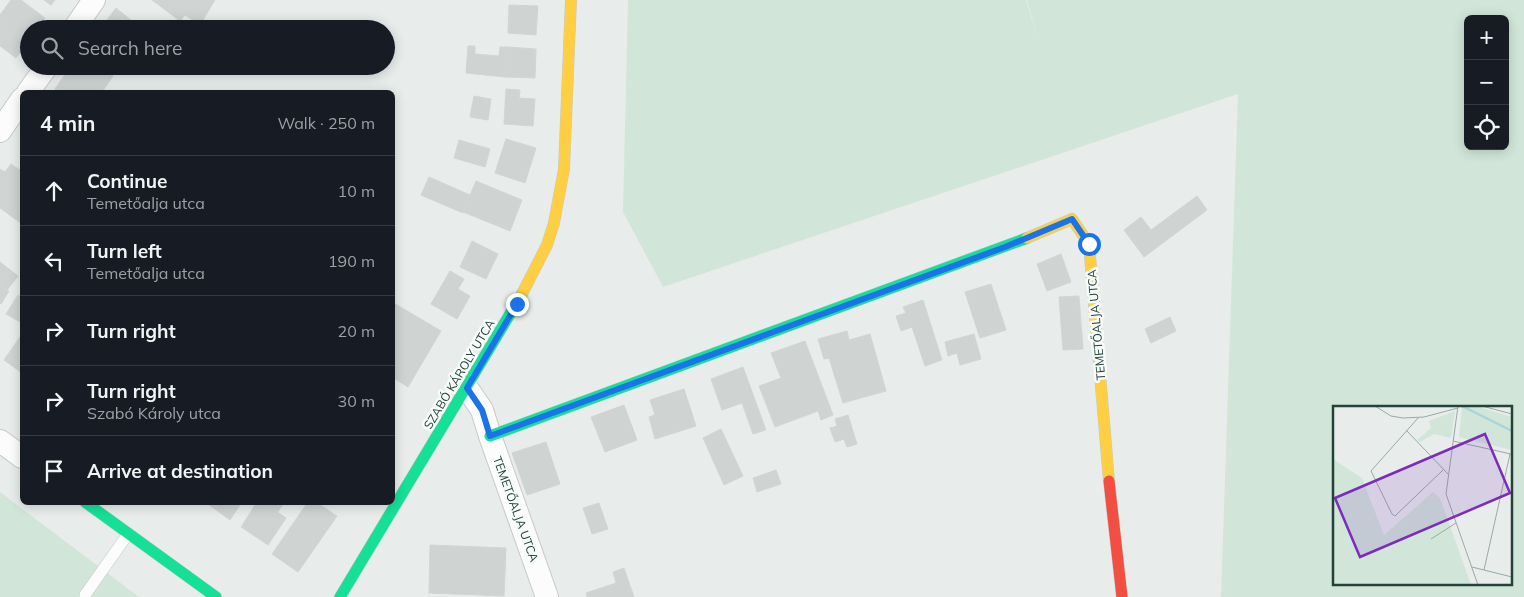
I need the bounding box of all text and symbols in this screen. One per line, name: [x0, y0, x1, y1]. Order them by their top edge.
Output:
map controls: [1464, 15, 1509, 150]
button: +: [1464, 15, 1509, 60]
search box: [20, 20, 395, 75]
icon: search: [38, 34, 66, 62]
text: Search here: [78, 36, 182, 60]
button: −: [1464, 60, 1509, 105]
button: locate: [1464, 105, 1509, 150]
text: 4 min: [40, 110, 95, 136]
text: Walk · 250 m: [277, 113, 375, 133]
text: Continue: [87, 169, 167, 193]
icon: ahead: [40, 177, 68, 205]
text: 10 m: [338, 181, 375, 201]
text: Temetőalja utca: [87, 193, 205, 213]
route start: [1078, 233, 1101, 256]
text: Turn left: [87, 239, 162, 263]
icon: left: [40, 247, 68, 275]
text: 190 m: [328, 251, 375, 271]
text: Temetőalja utca: [87, 263, 205, 283]
street label: TEMETŐALJA UTCA: [1084, 269, 1108, 381]
route end: [506, 293, 529, 316]
street label: SZABÓ KÁROLY UTCA: [420, 316, 498, 432]
icon: right: [40, 317, 68, 345]
text: Turn right: [87, 319, 176, 343]
text: 20 m: [338, 321, 375, 341]
text: Turn right: [87, 379, 176, 403]
icon: right: [40, 387, 68, 415]
text: 30 m: [338, 391, 375, 411]
text: Szabó Károly utca: [87, 403, 221, 423]
inset map: [1333, 406, 1512, 584]
street label: TEMETŐALJA UTCA: [490, 454, 542, 564]
icon: arrive: [40, 457, 68, 485]
text: Arrive at destination: [87, 459, 273, 483]

